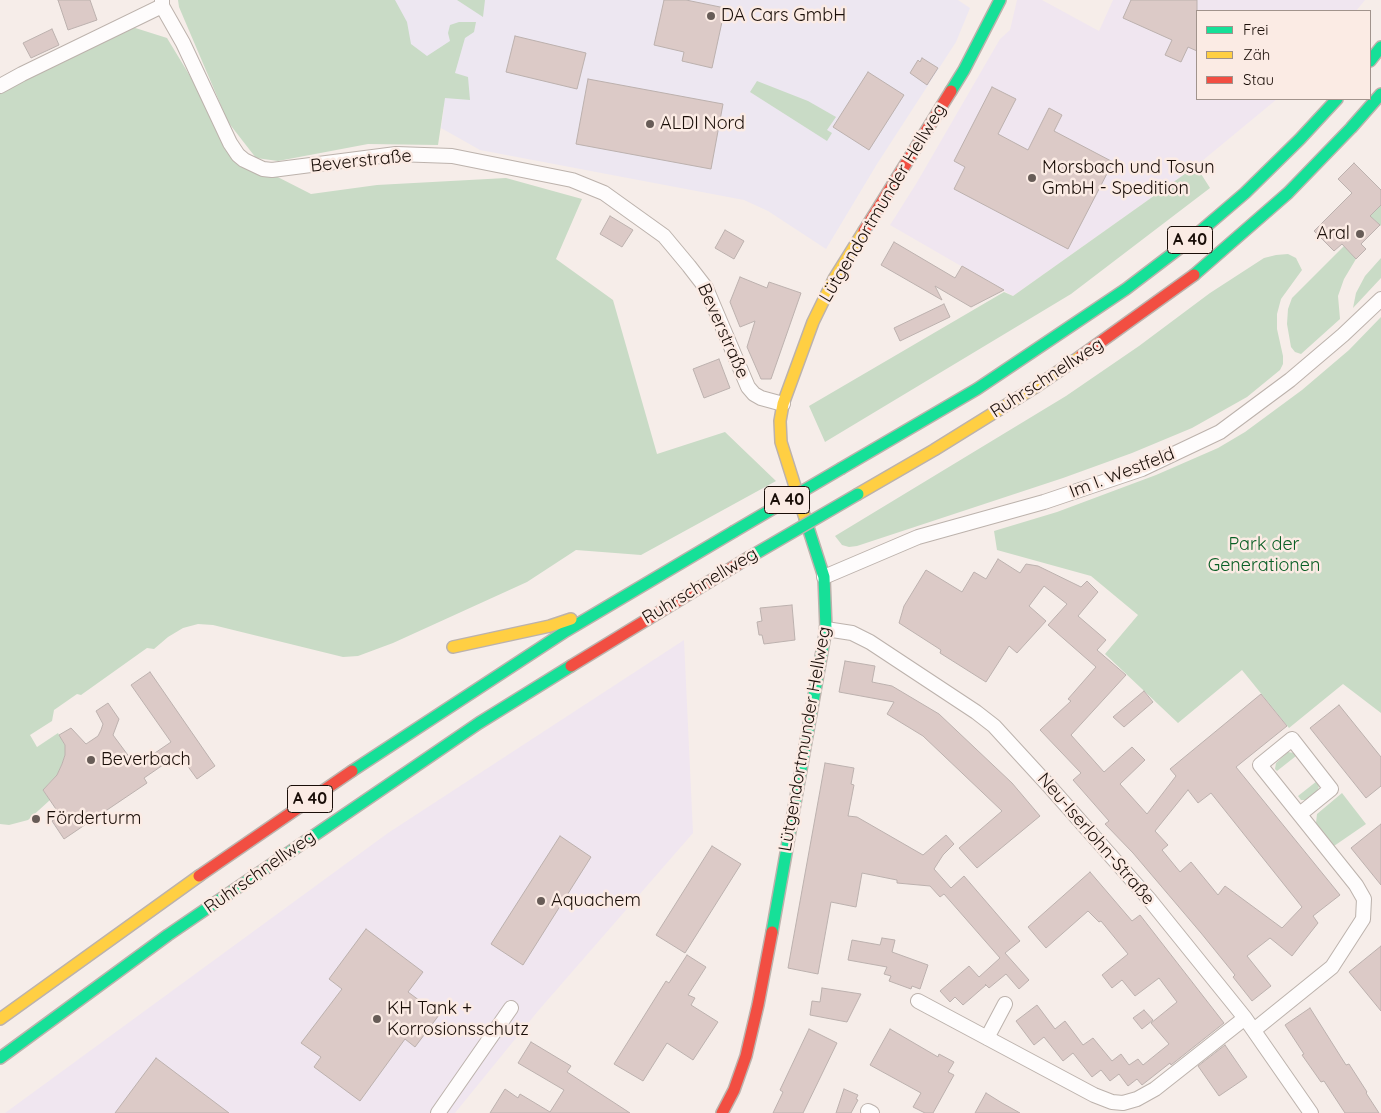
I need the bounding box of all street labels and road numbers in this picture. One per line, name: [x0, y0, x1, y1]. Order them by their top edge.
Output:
street label: Lütgendortmunder Hellweg: [815, 100, 951, 306]
street label: Beverstraße: [309, 145, 413, 177]
road number: A 40: [1168, 226, 1212, 254]
street label: Beverstraße: [692, 280, 754, 382]
street label: Ruhrschnellweg: [986, 333, 1108, 423]
street label: Im I. Westfeld: [1066, 443, 1178, 503]
road number: A 40: [764, 486, 810, 514]
street label: Ruhrschnellweg: [638, 543, 762, 629]
street label: Lütgendortmunder Hellweg: [775, 625, 835, 853]
street label: Neu-Iserlohn-Straße: [1033, 769, 1159, 909]
road number: A 40: [288, 786, 332, 812]
street label: Ruhrschnellweg: [200, 826, 320, 918]

